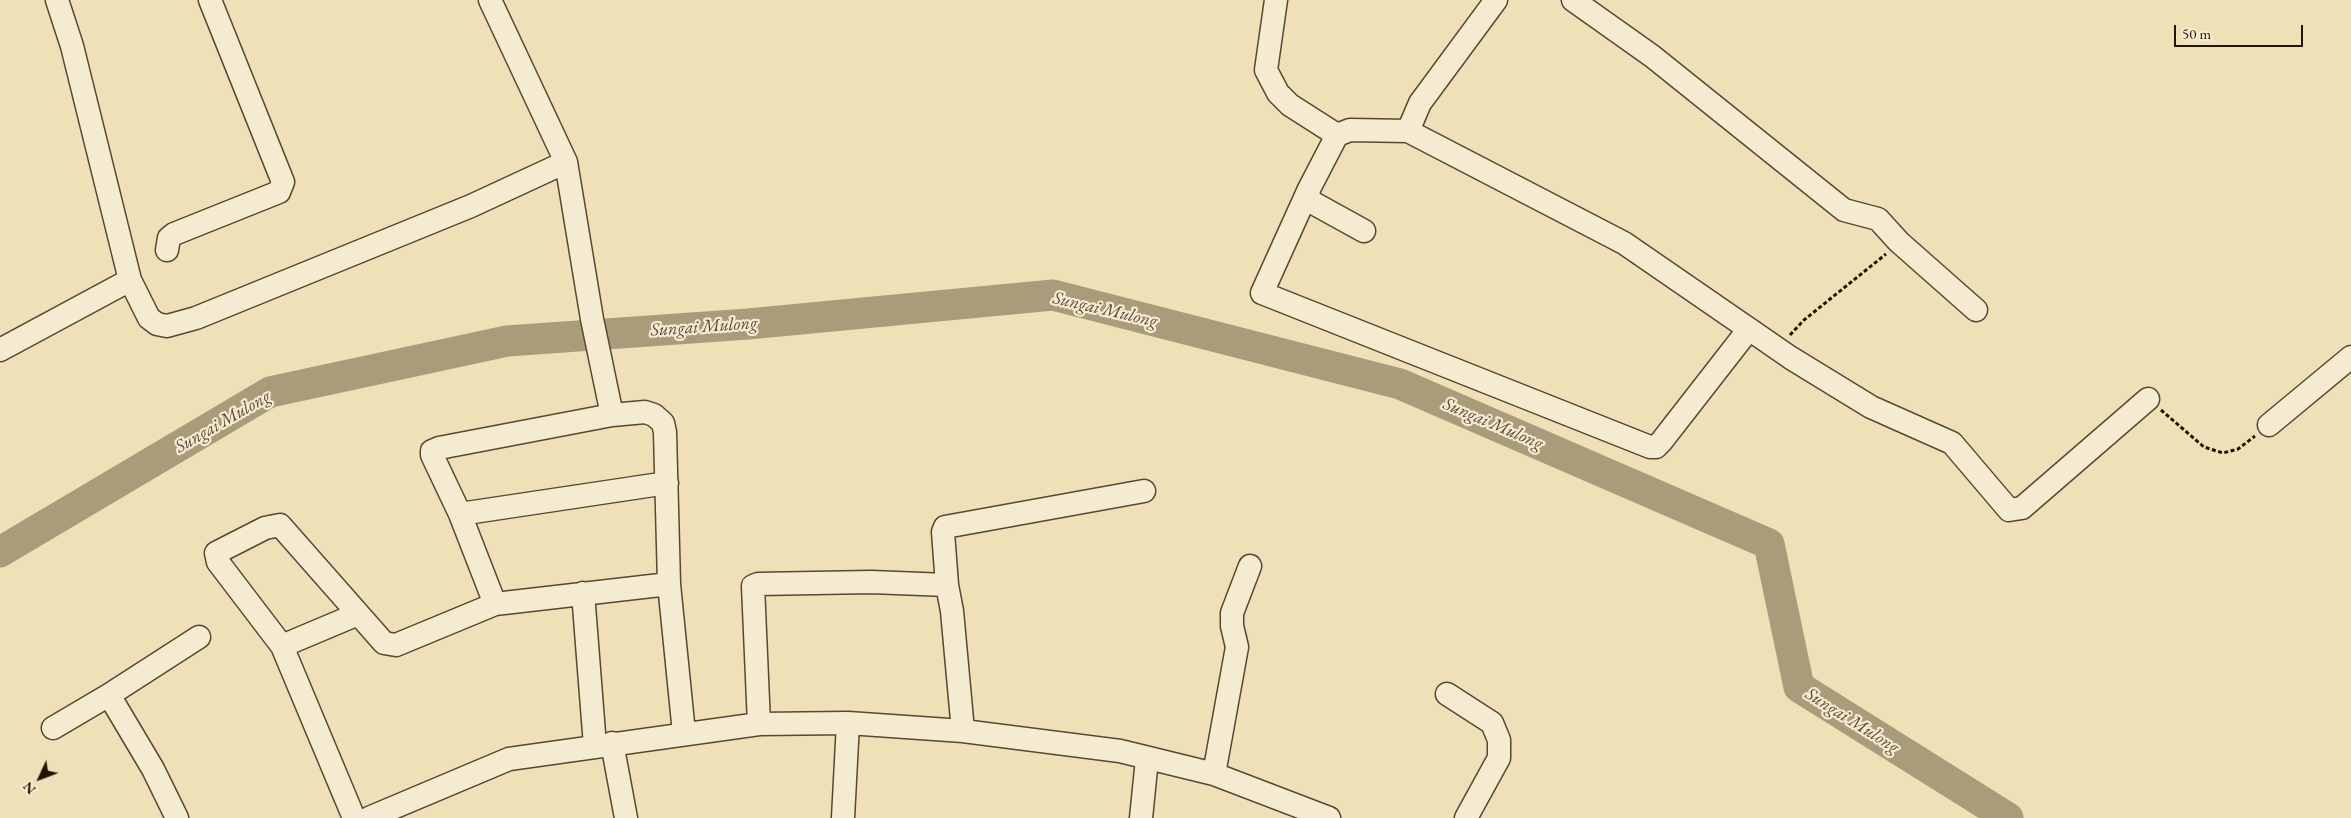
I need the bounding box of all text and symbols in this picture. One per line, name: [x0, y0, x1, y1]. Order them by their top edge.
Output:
scale bar: [2176, 15, 2305, 47]
text: 50 m: [2182, 24, 2211, 43]
water label: Sungai Mulong: [1051, 287, 1159, 333]
water label: Sungai Mulong: [650, 313, 758, 341]
water label: Sungai Mulong: [171, 386, 275, 458]
water label: Sungai Mulong: [1440, 393, 1546, 455]
water label: Sungai Mulong: [1801, 684, 1903, 758]
north arrow: [15, 753, 65, 803]
text: N: [19, 778, 39, 799]

